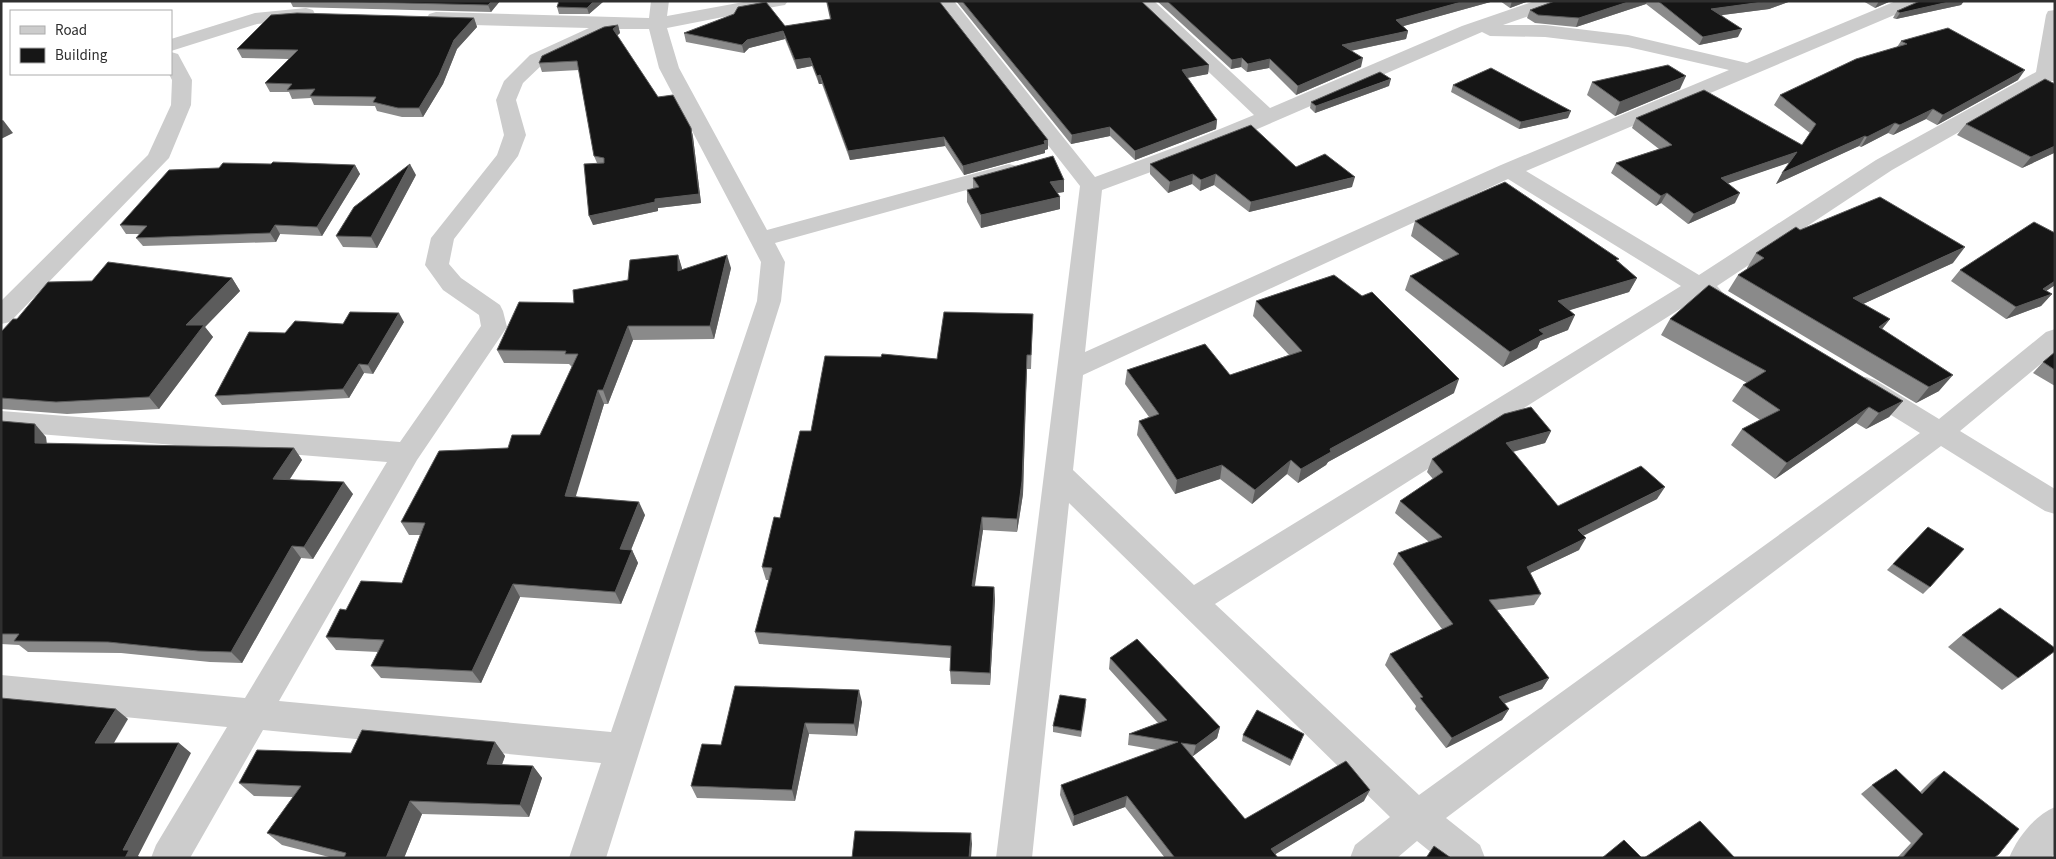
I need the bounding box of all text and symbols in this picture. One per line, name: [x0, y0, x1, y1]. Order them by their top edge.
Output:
legend: [10, 10, 172, 75]
text: Road: [55, 20, 87, 41]
text: Building: [55, 45, 108, 66]

